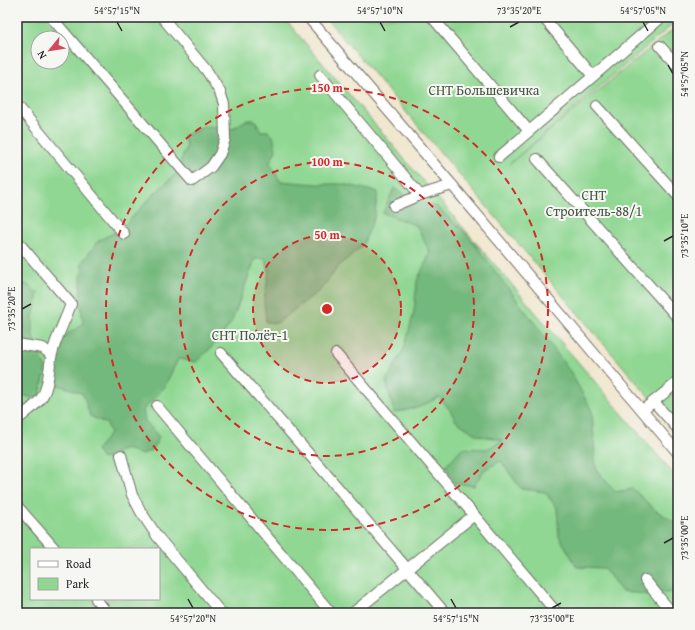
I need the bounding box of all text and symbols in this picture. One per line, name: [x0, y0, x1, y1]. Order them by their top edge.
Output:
text: 54°57'15"N: [94, 3, 140, 18]
text: 54°57'10"N: [357, 3, 403, 18]
text: 73°35'20"E: [497, 3, 541, 18]
text: 54°57'05"N: [620, 3, 666, 18]
north arrow: [30, 30, 70, 70]
text: N: [32, 47, 50, 62]
text: 54°57'05"N: [677, 51, 692, 97]
text: 150 m: [311, 79, 344, 96]
park label: СНТ Большевичка: [428, 80, 540, 100]
text: 100 m: [311, 153, 344, 170]
park label: СНТ Строитель-88/1: [546, 185, 642, 221]
text: 73°35'10"E: [677, 214, 692, 258]
text: 50 m: [314, 226, 340, 243]
text: 73°35'20"E: [4, 287, 19, 331]
centre of rings: [320, 302, 334, 316]
park label: СНТ Полёт-1: [212, 325, 288, 345]
text: 73°35'00"E: [677, 516, 692, 560]
legend: [30, 548, 160, 600]
text: Road: [66, 555, 92, 572]
text: Park: [66, 575, 90, 592]
text: 54°57'20"N: [170, 611, 216, 626]
text: 54°57'15"N: [433, 611, 479, 626]
text: 73°35'00"E: [530, 611, 574, 626]

